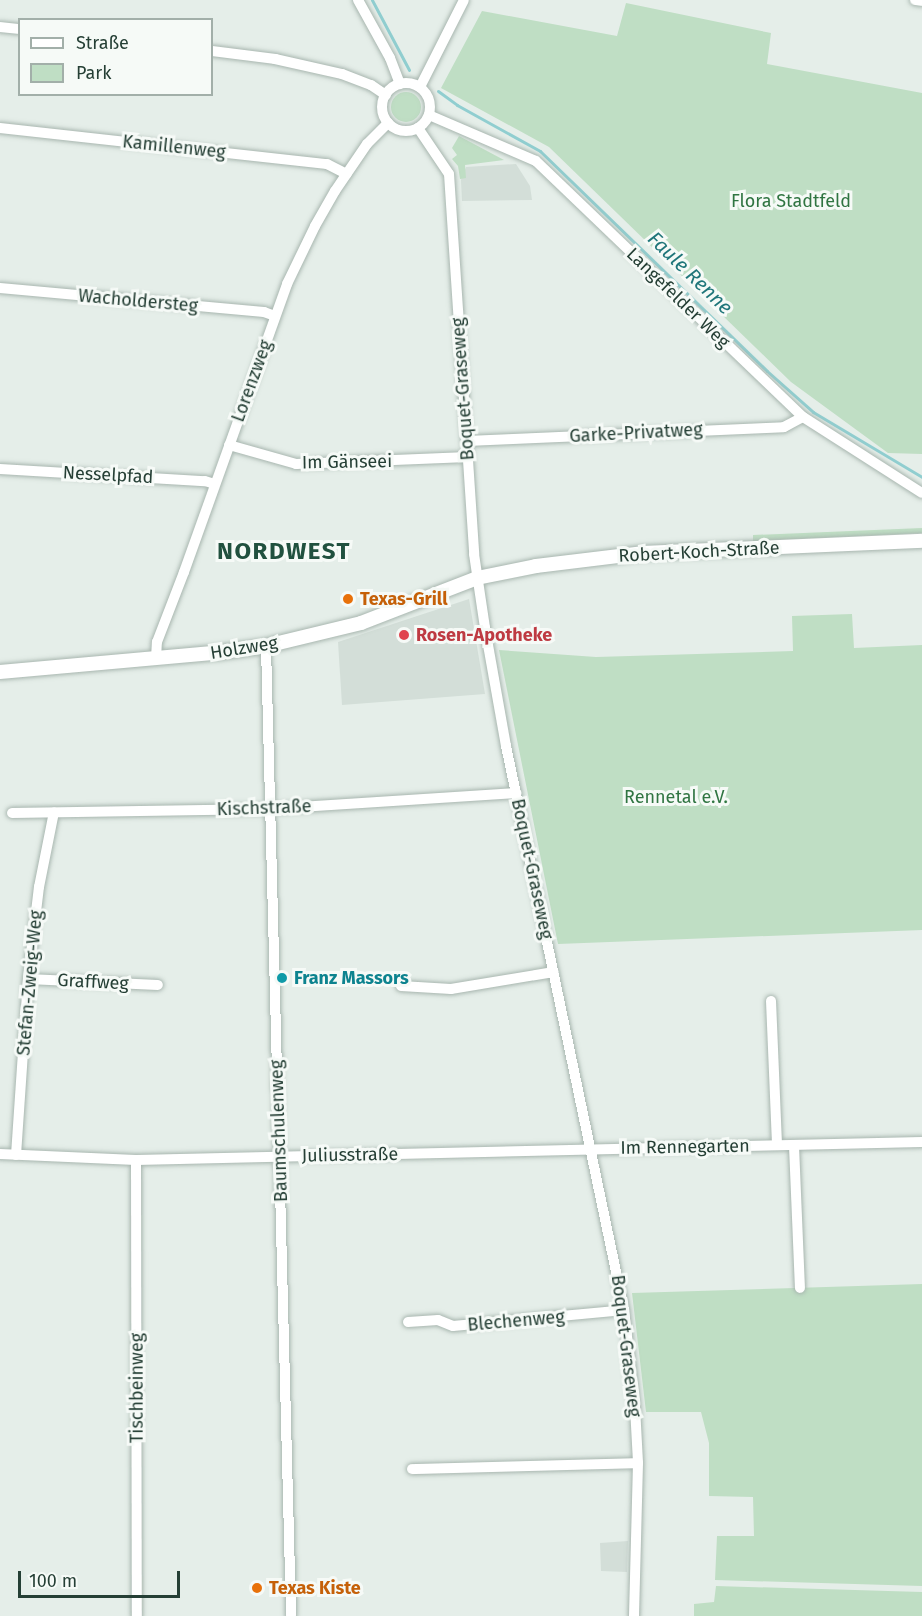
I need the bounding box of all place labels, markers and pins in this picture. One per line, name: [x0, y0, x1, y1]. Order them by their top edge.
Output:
place label: Texas-Grill: [360, 588, 447, 610]
marker: Texas-Grill: [341, 592, 355, 606]
place label: Rosen-Apotheke: [416, 624, 552, 646]
marker: Rosen-Apotheke: [397, 628, 411, 642]
place label: Franz Massors: [294, 967, 409, 989]
marker: Franz Massors: [275, 971, 289, 985]
place label: Texas Kiste: [269, 1577, 361, 1599]
marker: Texas Kiste: [250, 1581, 264, 1595]

